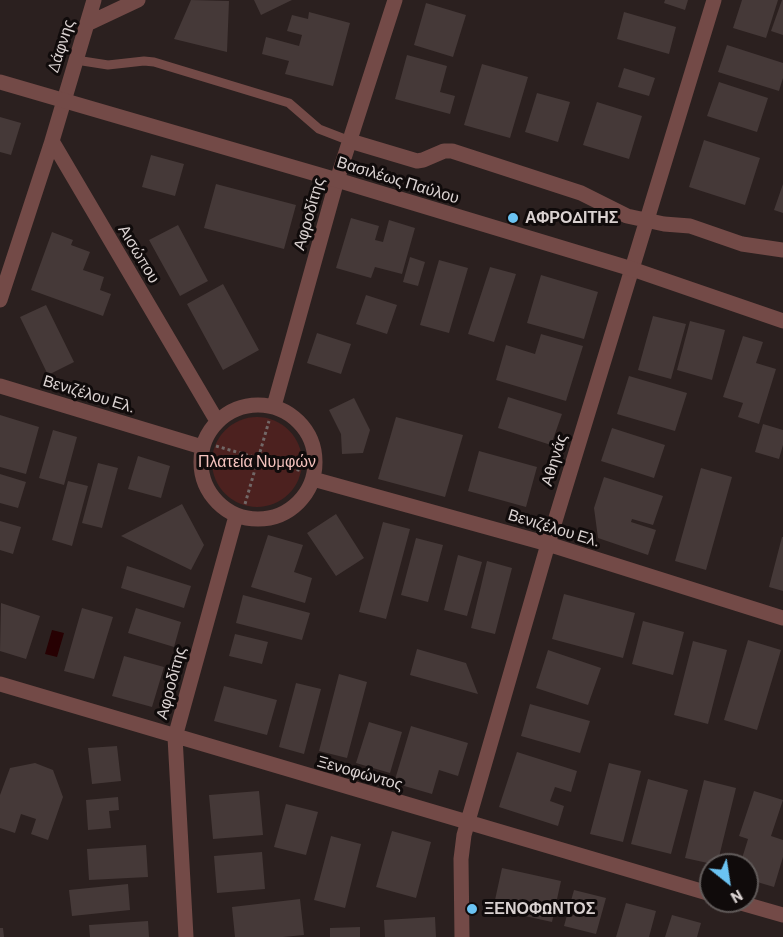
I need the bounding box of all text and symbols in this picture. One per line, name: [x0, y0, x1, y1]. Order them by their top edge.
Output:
street label: Δάφνης: [43, 17, 79, 75]
street label: Βασιλέως Παύλου: [335, 152, 461, 208]
street label: Αφροδίτης: [290, 176, 328, 252]
place label: ΑΦΡΟΔΙΤΗΣ: [525, 208, 618, 228]
marker: ΑΦΡΟΔΙΤΗΣ: [506, 211, 520, 225]
street label: Αισώπου: [114, 221, 164, 287]
street label: Βενιζέλου Ελ.: [41, 371, 137, 417]
street label: Αθηνάς: [537, 432, 571, 488]
park label: Πλατεία Νυμφών: [198, 452, 316, 472]
street label: Βενιζέλου Ελ.: [506, 505, 602, 551]
street label: Αφροδίτης: [152, 645, 190, 721]
street label: Ξενοφώντος: [315, 752, 405, 794]
north arrow: [699, 853, 759, 913]
text: N: [728, 886, 747, 908]
place label: ΞΕΝΟΦΩΝΤΟΣ: [484, 899, 595, 919]
marker: ΞΕΝΟΦΩΝΤΟΣ: [465, 902, 479, 916]

